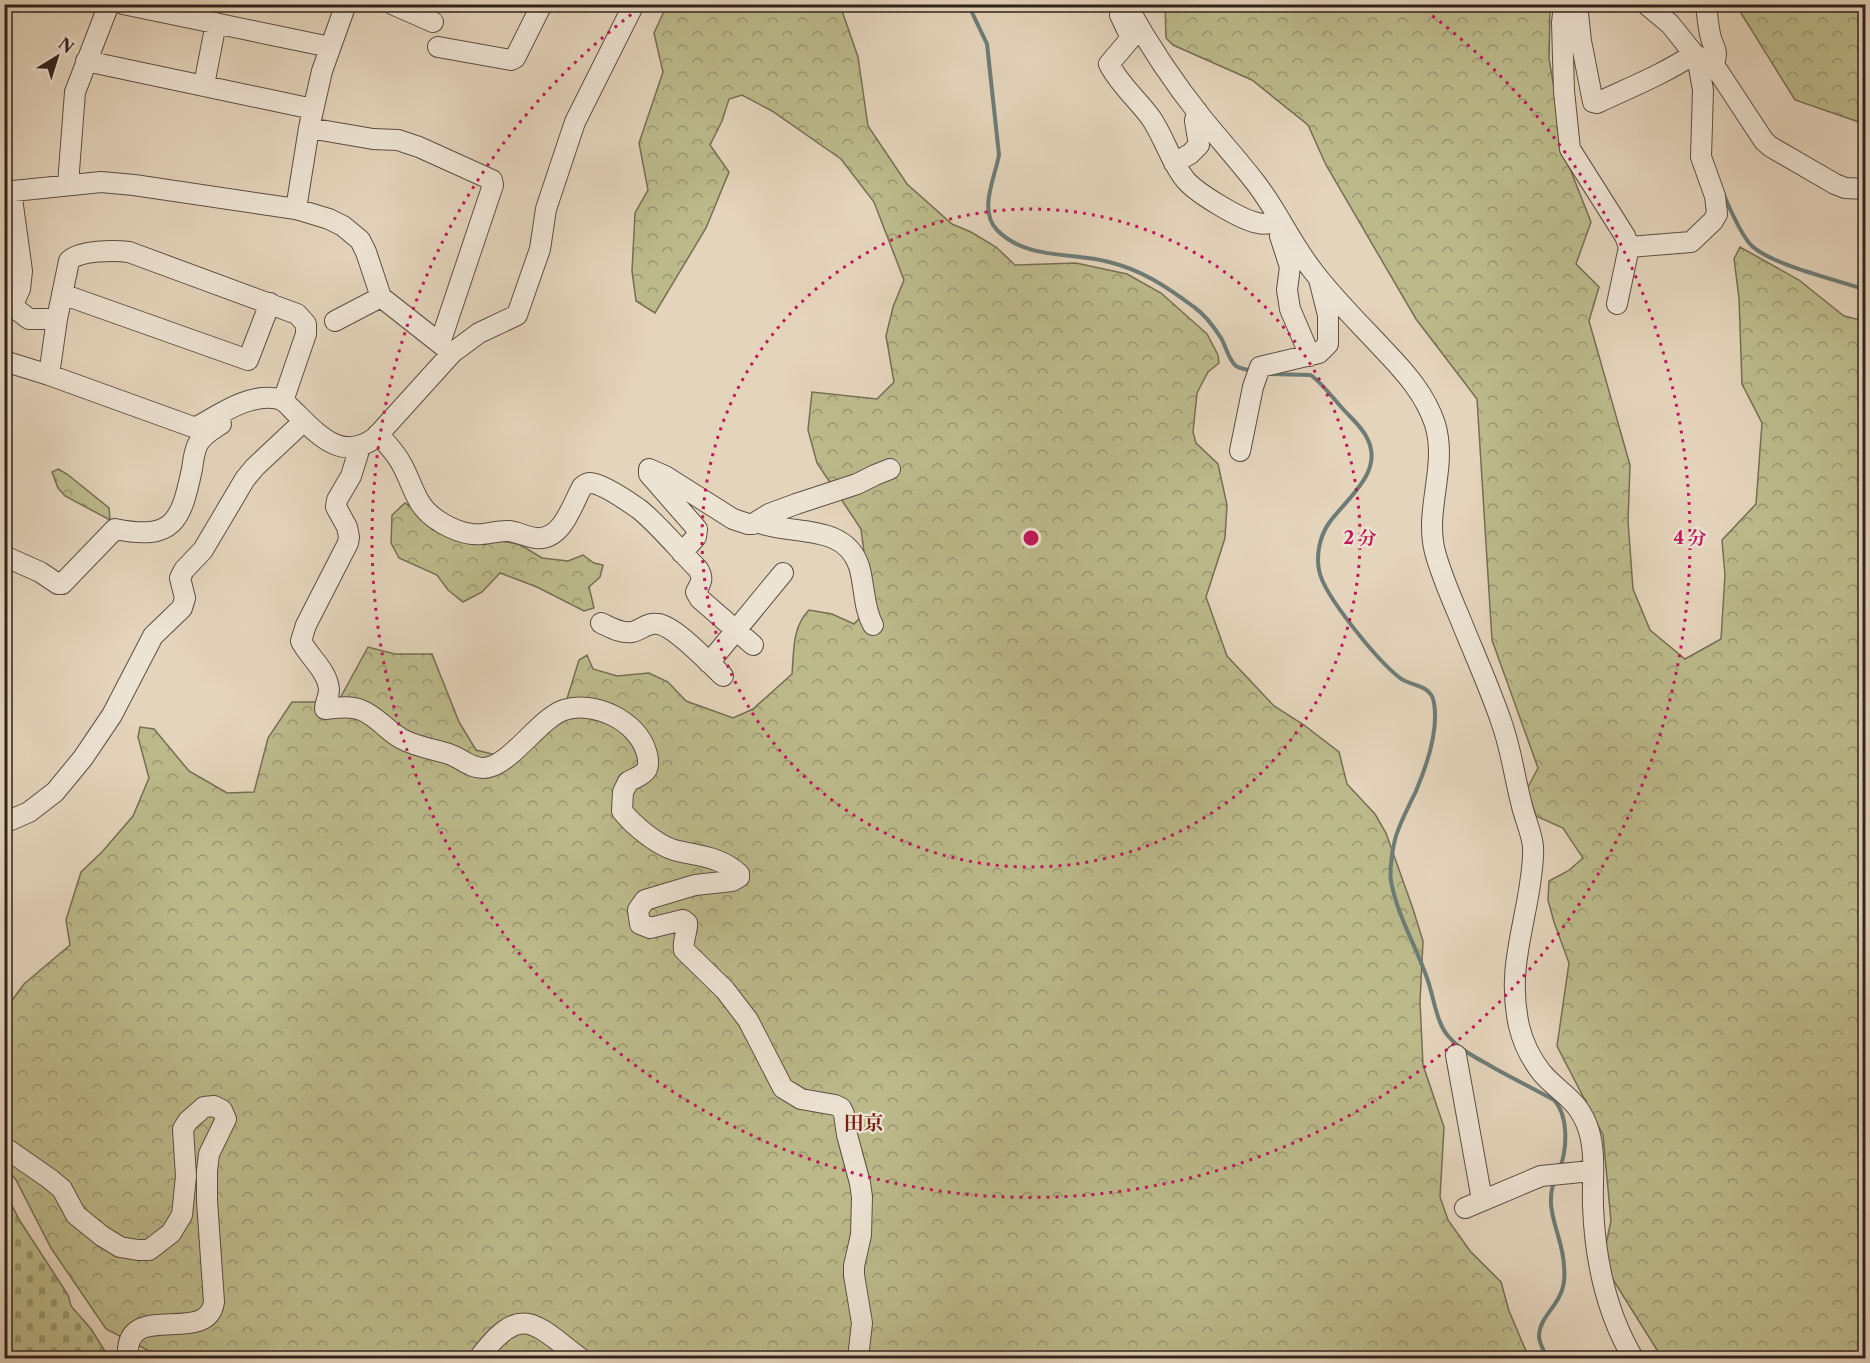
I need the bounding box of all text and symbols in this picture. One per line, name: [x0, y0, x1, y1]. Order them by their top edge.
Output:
north arrow: [27, 27, 87, 87]
text: N: [55, 33, 78, 57]
text: 2 分: [1343, 527, 1377, 549]
text: 4 分: [1673, 527, 1707, 549]
centre of rings: [1021, 528, 1041, 548]
district label: 田京: [844, 1111, 884, 1135]

